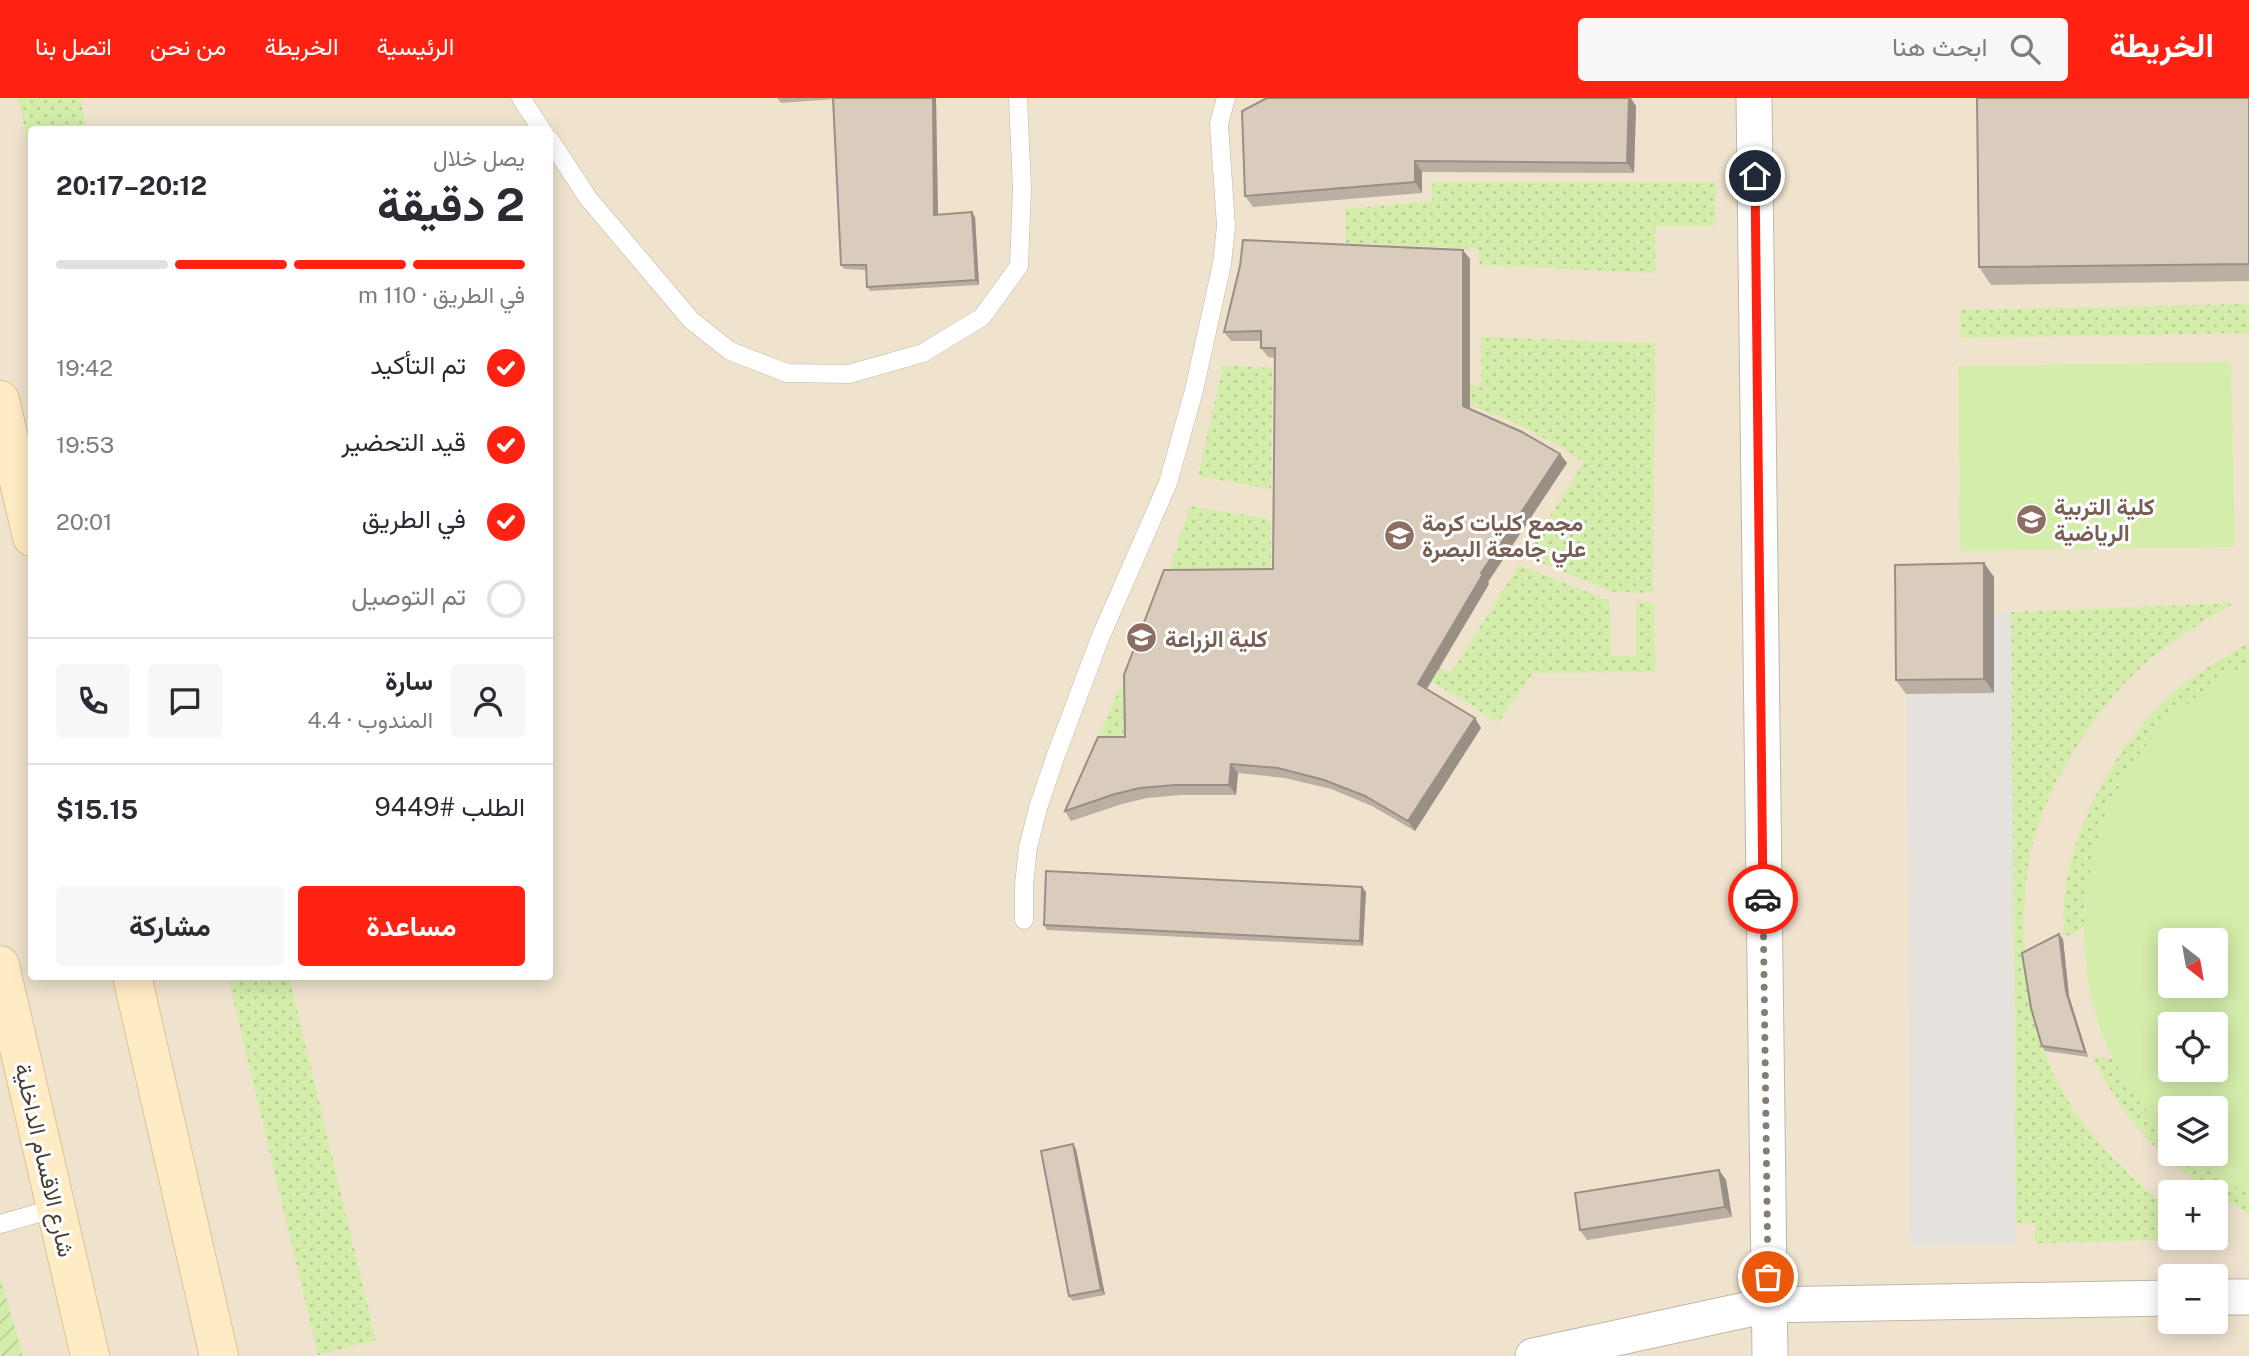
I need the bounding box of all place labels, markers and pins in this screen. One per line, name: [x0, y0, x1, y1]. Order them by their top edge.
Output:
pin: [1725, 146, 1785, 206]
place label: كلية التربية الرياضية: [2054, 493, 2155, 548]
school or university icon: كلية التربية الرياضية: [2014, 502, 2048, 536]
place label: مجمع كليات كرمة علي جامعة البصرة: [1422, 509, 1586, 569]
school or university icon: مجمع كليات كرمة علي جامعة البصرة: [1382, 518, 1416, 552]
school or university icon: كلية الزراعة: [1125, 621, 1159, 655]
place label: كلية الزراعة: [1165, 625, 1267, 654]
pin: [1738, 1247, 1798, 1307]

